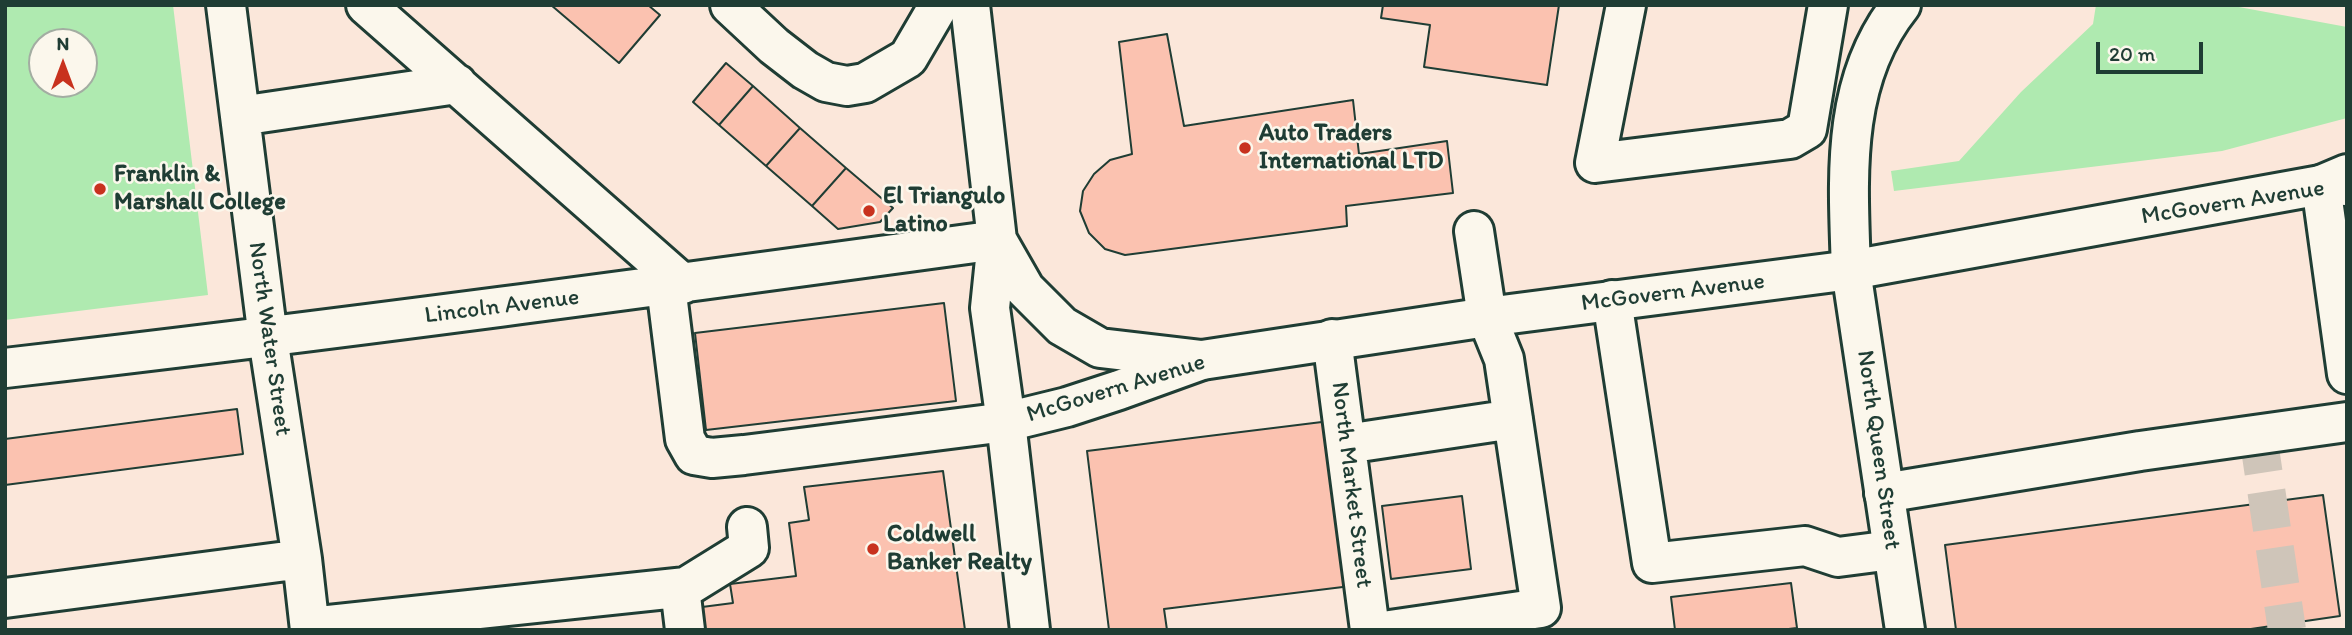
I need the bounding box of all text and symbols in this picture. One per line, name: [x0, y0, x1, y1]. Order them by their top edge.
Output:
north arrow: [28, 28, 98, 98]
scale bar: [2100, 28, 2207, 72]
text: N: [57, 32, 69, 55]
text: 20 m: [2109, 41, 2155, 66]
place label: Auto Traders International LTD: [1259, 120, 1443, 176]
marker: Auto Traders International LTD: [1237, 140, 1253, 156]
place label: Franklin & Marshall College: [114, 161, 286, 217]
street label: McGovern Avenue: [2139, 174, 2327, 232]
marker: Franklin & Marshall College: [92, 181, 108, 197]
place label: El Triangulo Latino: [883, 183, 1005, 239]
marker: El Triangulo Latino: [861, 203, 877, 219]
street label: North Water Street: [241, 240, 297, 438]
street label: McGovern Avenue: [1579, 267, 1767, 319]
street label: Lincoln Avenue: [423, 283, 581, 331]
street label: McGovern Avenue: [1023, 348, 1209, 430]
street label: North Queen Street: [1850, 348, 1906, 552]
street label: North Market Street: [1324, 380, 1378, 590]
place label: Coldwell Banker Realty: [887, 521, 1032, 577]
marker: Coldwell Banker Realty: [865, 541, 881, 557]

